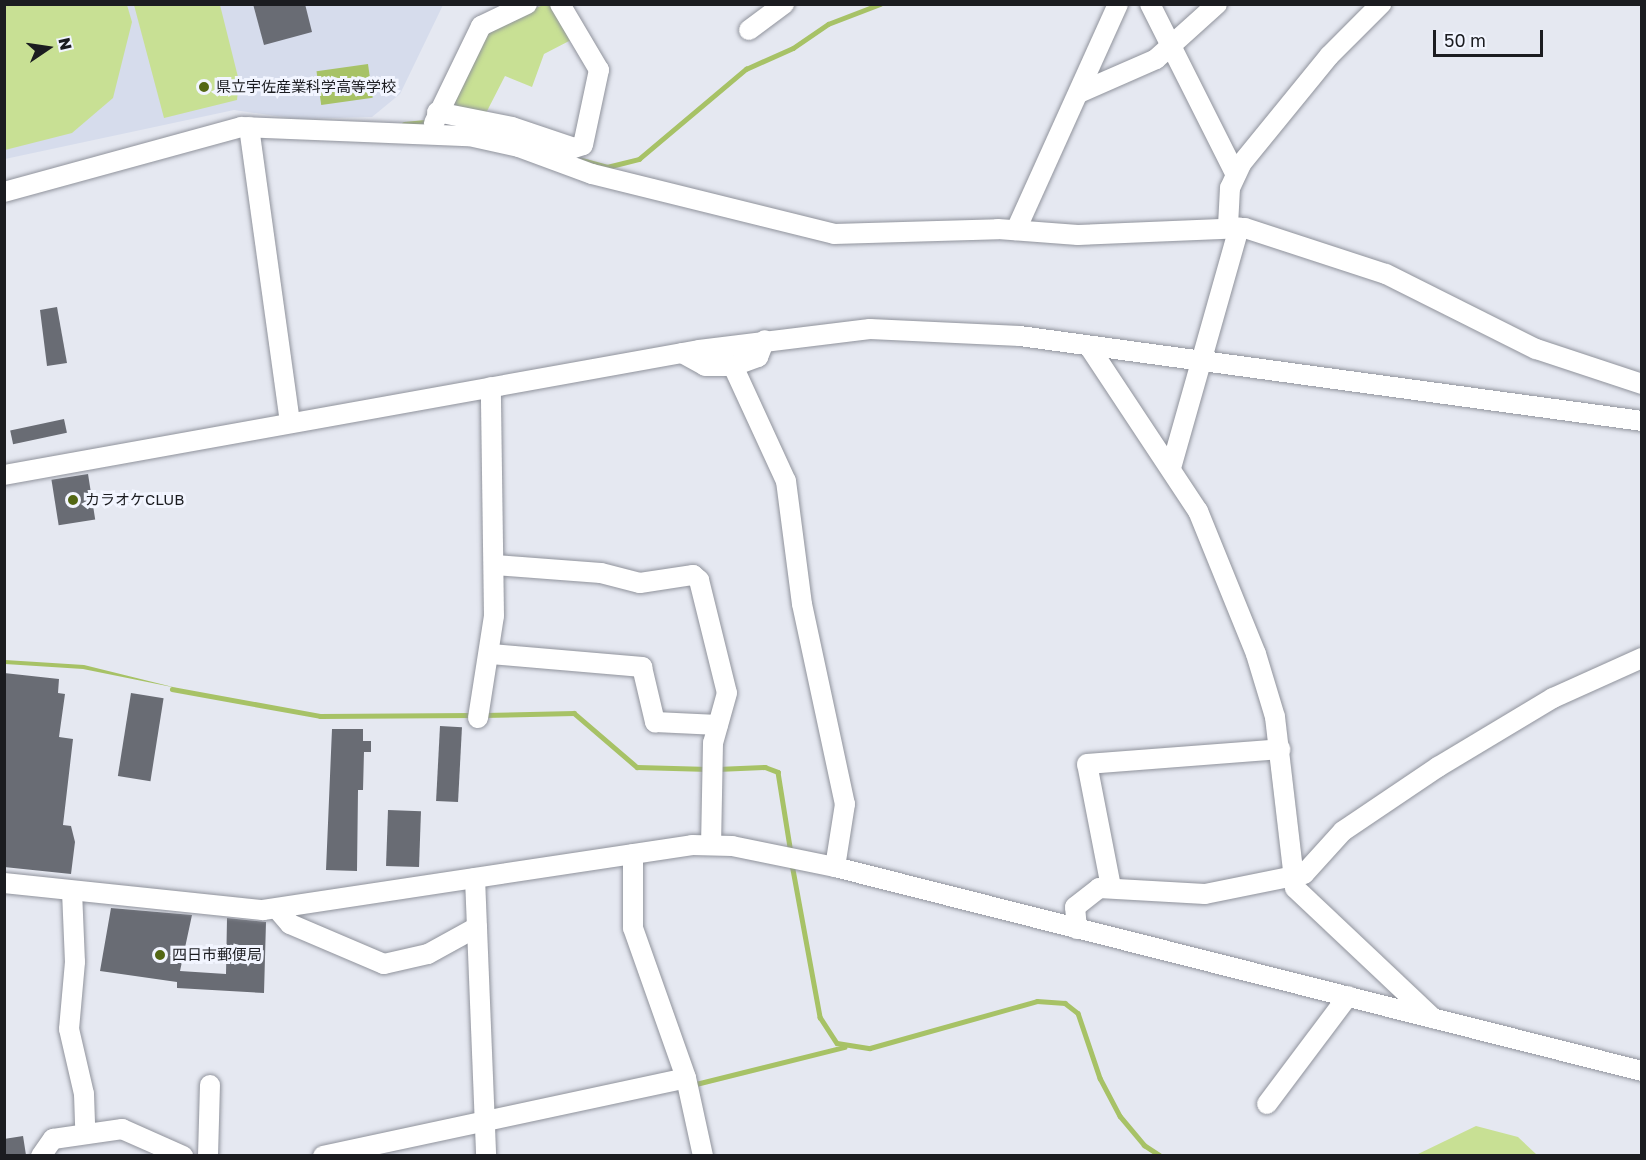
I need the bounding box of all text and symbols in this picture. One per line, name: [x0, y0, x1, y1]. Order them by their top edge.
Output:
north arrow: [18, 18, 78, 78]
scale bar: [1436, 18, 1546, 56]
text: 50 m: [1444, 29, 1486, 51]
text: N: [54, 36, 77, 52]
place label: 県立宇佐産業科学高等学校: [216, 78, 396, 96]
marker: 県立宇佐産業科学高等学校: [197, 80, 211, 94]
place label: カラオケCLUB: [85, 491, 184, 509]
marker: カラオケCLUB: [66, 493, 80, 507]
place label: 四日市郵便局: [172, 946, 262, 964]
marker: 四日市郵便局: [153, 948, 167, 962]

